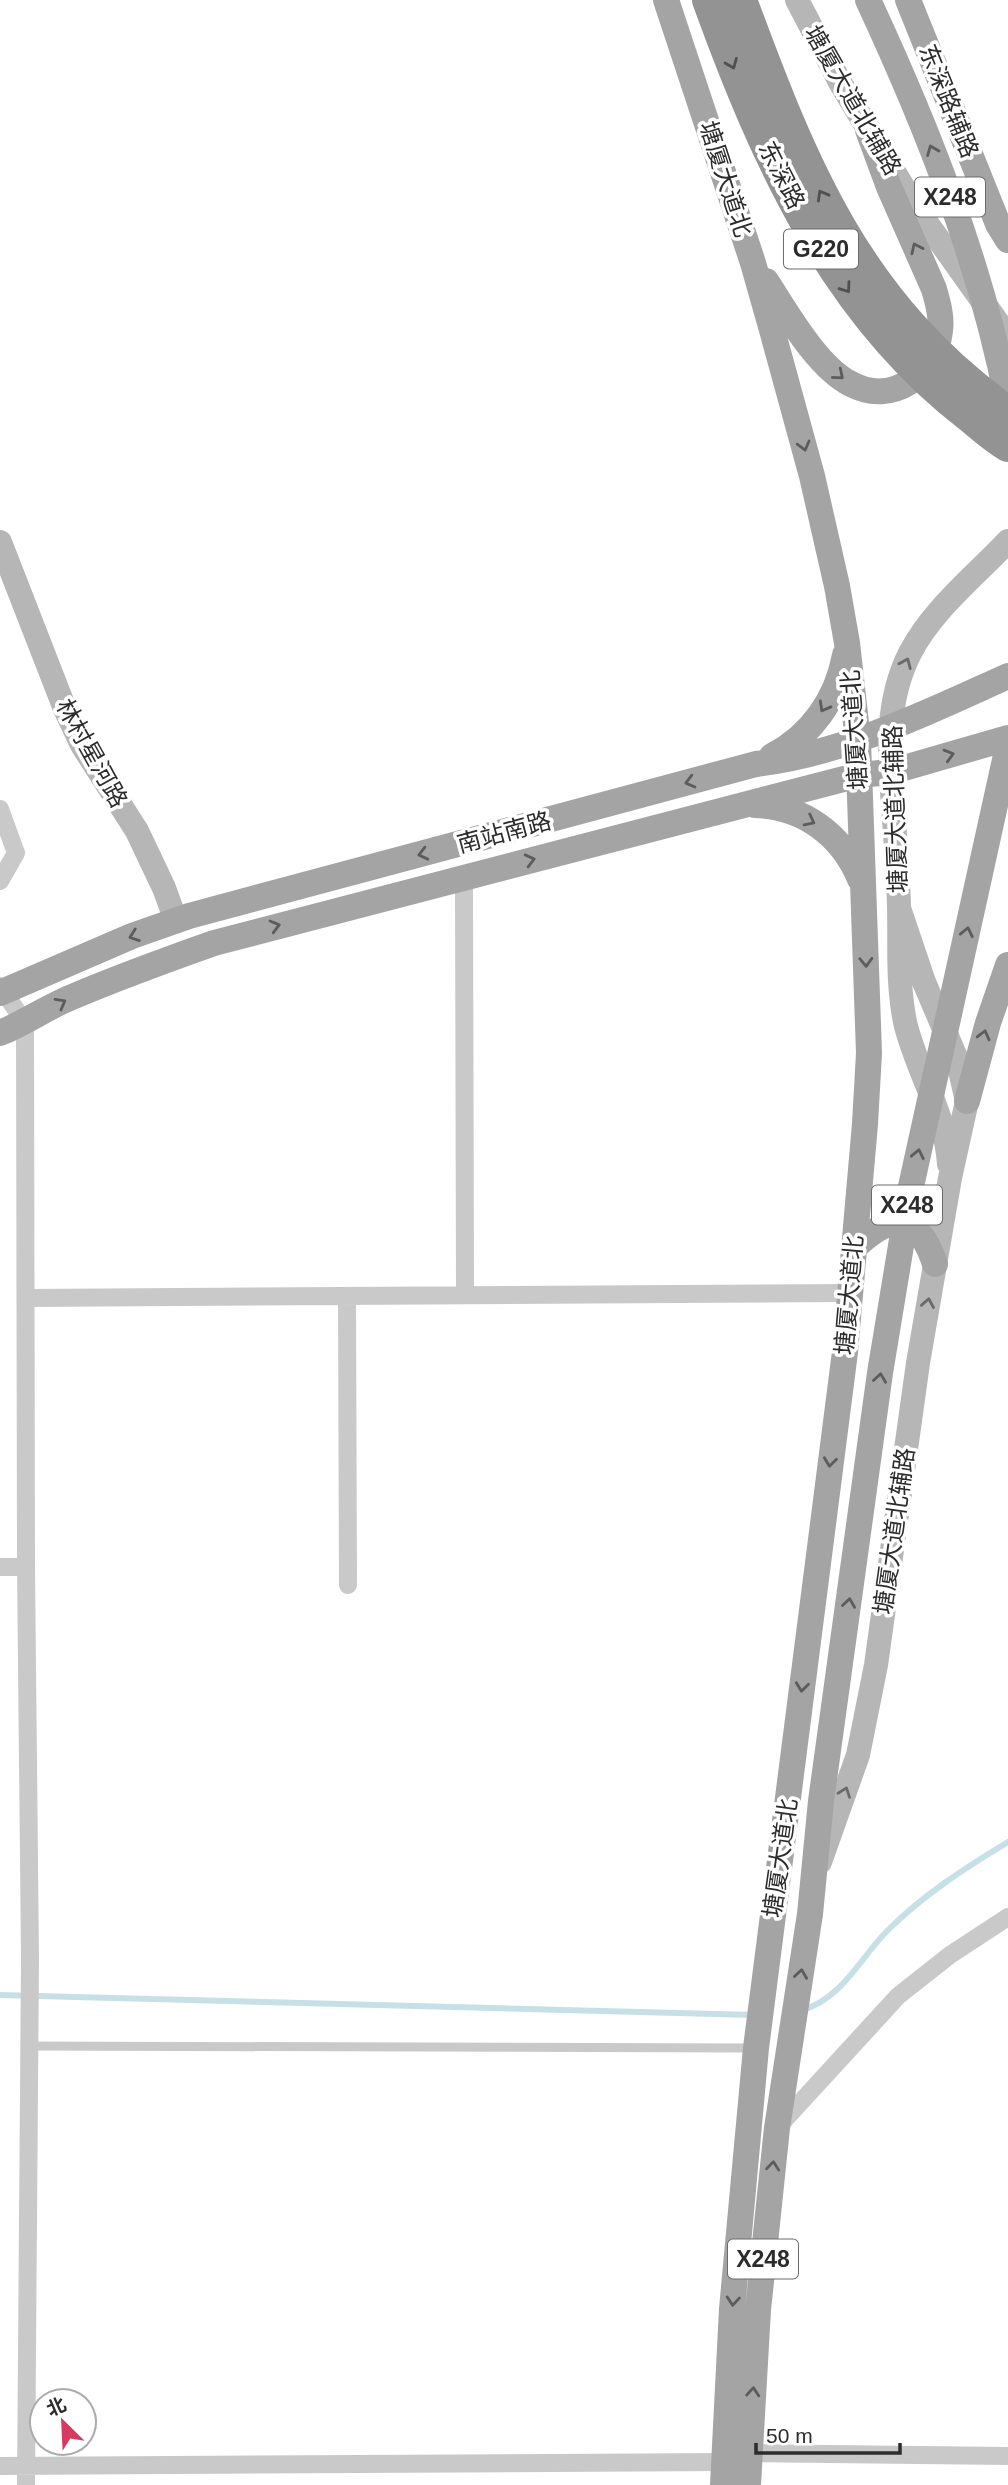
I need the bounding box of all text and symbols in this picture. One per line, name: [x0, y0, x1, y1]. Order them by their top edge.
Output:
street label: 塘厦大道北辅路: [799, 21, 907, 179]
street label: 东深路辅路: [914, 40, 984, 162]
one-way arrow: [724, 57, 738, 69]
street label: 塘厦大道北: [695, 118, 757, 240]
street label: 东深路: [754, 137, 810, 213]
one-way arrow: [926, 145, 940, 157]
road number: X248: [915, 178, 985, 216]
one-way arrow: [816, 190, 830, 203]
road number: G220: [784, 230, 858, 268]
one-way arrow: [910, 243, 924, 255]
one-way arrow: [838, 280, 850, 293]
one-way arrow: [830, 367, 843, 379]
one-way arrow: [796, 440, 810, 452]
one-way arrow: [898, 658, 912, 670]
street label: 塘厦大道北: [836, 669, 872, 791]
street label: 林村星河路: [51, 694, 133, 812]
one-way arrow: [819, 700, 832, 712]
street label: 塘厦大道北辅路: [879, 725, 911, 893]
one-way arrow: [943, 748, 955, 763]
one-way arrow: [684, 774, 696, 788]
street label: 南站南路: [454, 807, 554, 857]
one-way arrow: [803, 813, 816, 827]
one-way arrow: [417, 845, 429, 860]
one-way arrow: [524, 854, 536, 868]
one-way arrow: [269, 920, 281, 934]
one-way arrow: [959, 926, 973, 938]
one-way arrow: [128, 927, 140, 941]
one-way arrow: [858, 957, 873, 968]
one-way arrow: [54, 997, 66, 1011]
one-way arrow: [976, 1030, 990, 1042]
one-way arrow: [910, 1148, 924, 1160]
road number: X248: [872, 1186, 942, 1224]
street label: 塘厦大道北: [830, 1234, 868, 1356]
one-way arrow: [920, 1297, 935, 1308]
one-way arrow: [872, 1372, 887, 1384]
street label: 塘厦大道北辅路: [869, 1446, 919, 1616]
one-way arrow: [822, 1456, 837, 1467]
one-way arrow: [841, 1598, 856, 1609]
one-way arrow: [795, 1682, 810, 1693]
one-way arrow: [837, 1786, 851, 1798]
street label: 塘厦大道北: [758, 1797, 802, 1919]
one-way arrow: [793, 1968, 808, 1980]
one-way arrow: [765, 2160, 780, 2171]
road number: X248: [728, 2240, 798, 2278]
one-way arrow: [726, 2295, 741, 2306]
north arrow: [28, 2387, 98, 2457]
one-way arrow: [745, 2387, 760, 2398]
text: 北: [43, 2393, 69, 2420]
scale bar: [756, 2412, 900, 2456]
text: 50 m: [766, 2424, 813, 2447]

